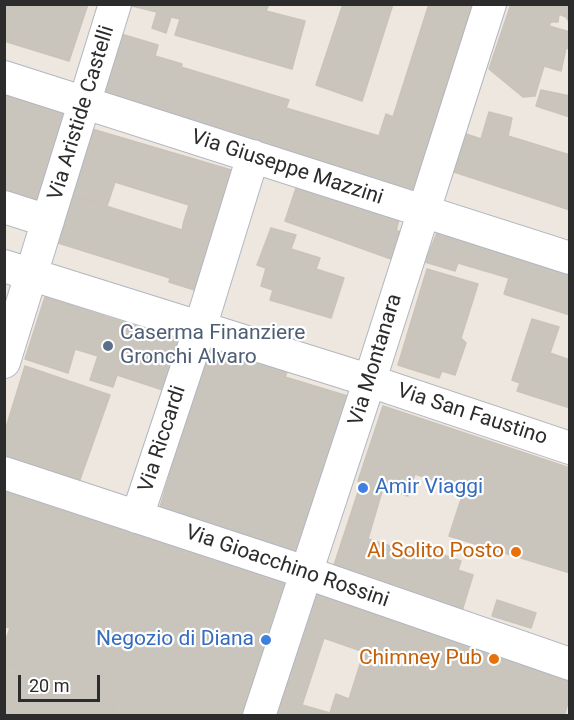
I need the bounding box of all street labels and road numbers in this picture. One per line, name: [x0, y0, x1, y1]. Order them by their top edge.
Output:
street label: Via Aristide Castelli: [43, 23, 121, 203]
street label: Via Giuseppe Mazzini: [188, 125, 386, 211]
street label: Via Montanara: [344, 291, 408, 429]
street label: Via San Faustino: [394, 379, 550, 451]
street label: Via Riccardi: [134, 383, 192, 495]
street label: Via Gioacchino Rossini: [182, 520, 392, 614]

